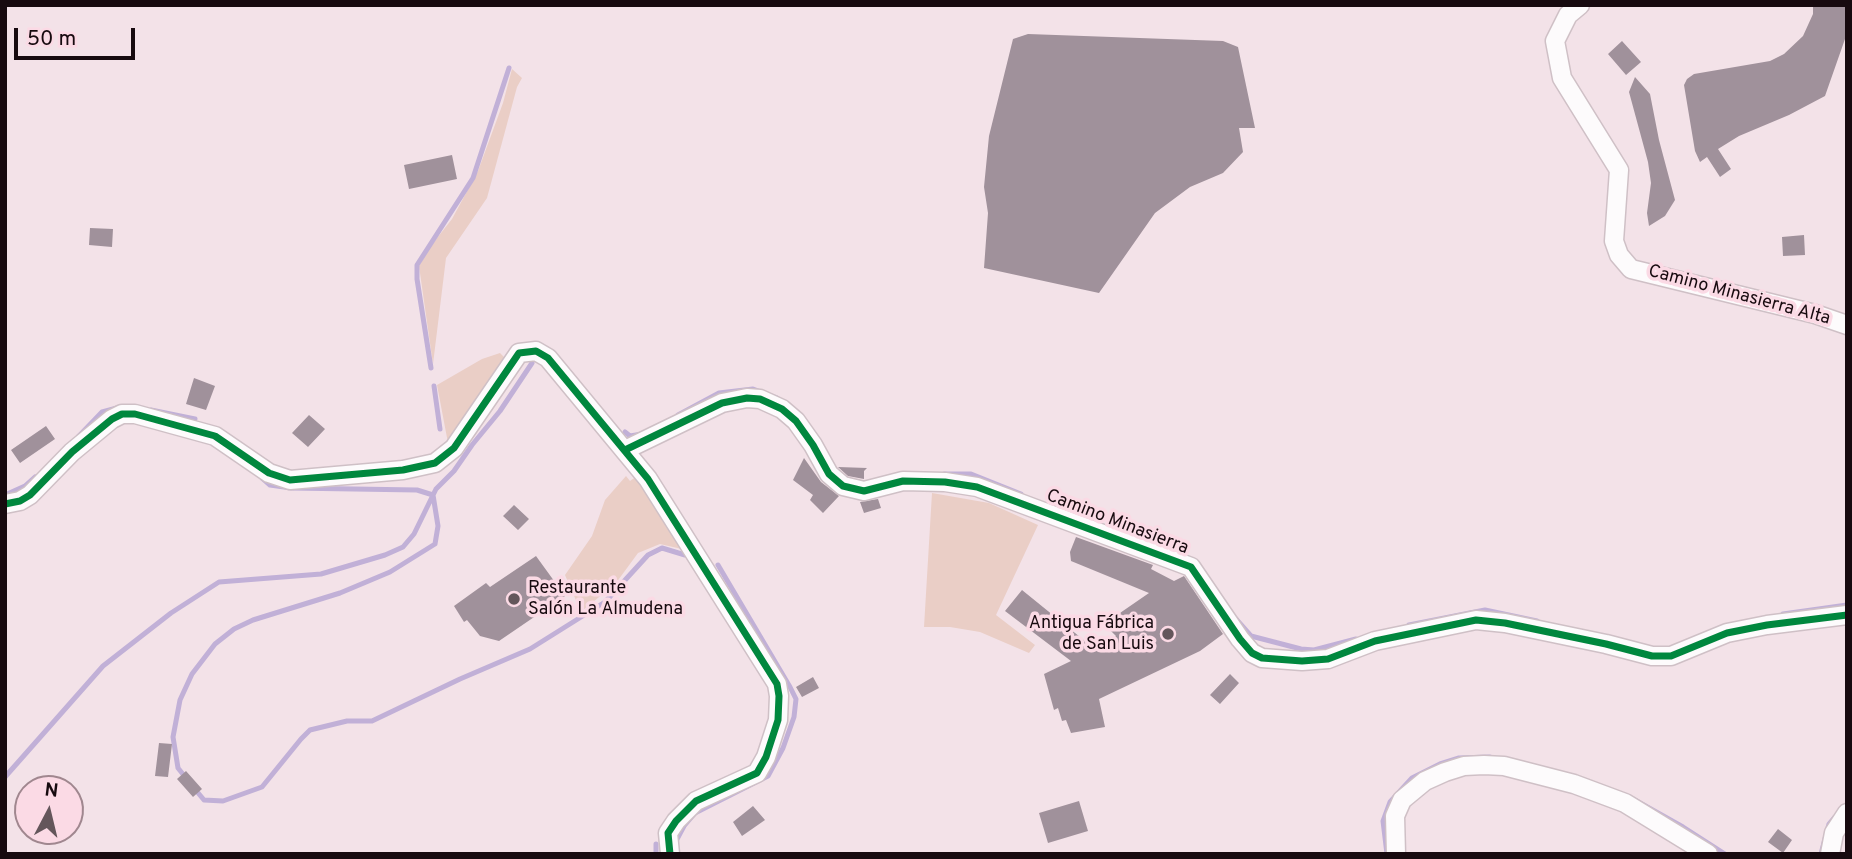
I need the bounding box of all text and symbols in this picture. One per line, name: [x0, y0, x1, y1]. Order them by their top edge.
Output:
scale bar: [18, 14, 138, 58]
text: 50 m: [27, 26, 76, 53]
street label: Camino Minasierra Alta: [1646, 261, 1832, 331]
street label: Camino Minasierra: [1043, 486, 1191, 560]
place label: Restaurante Salón La Almudena: [528, 578, 683, 620]
marker: Restaurante Salón La Almudena: [506, 591, 522, 607]
place label: Antigua Fábrica de San Luis: [1029, 613, 1154, 656]
marker: Antigua Fábrica de San Luis: [1160, 626, 1176, 642]
north arrow: [14, 775, 84, 845]
text: N: [43, 778, 60, 804]

